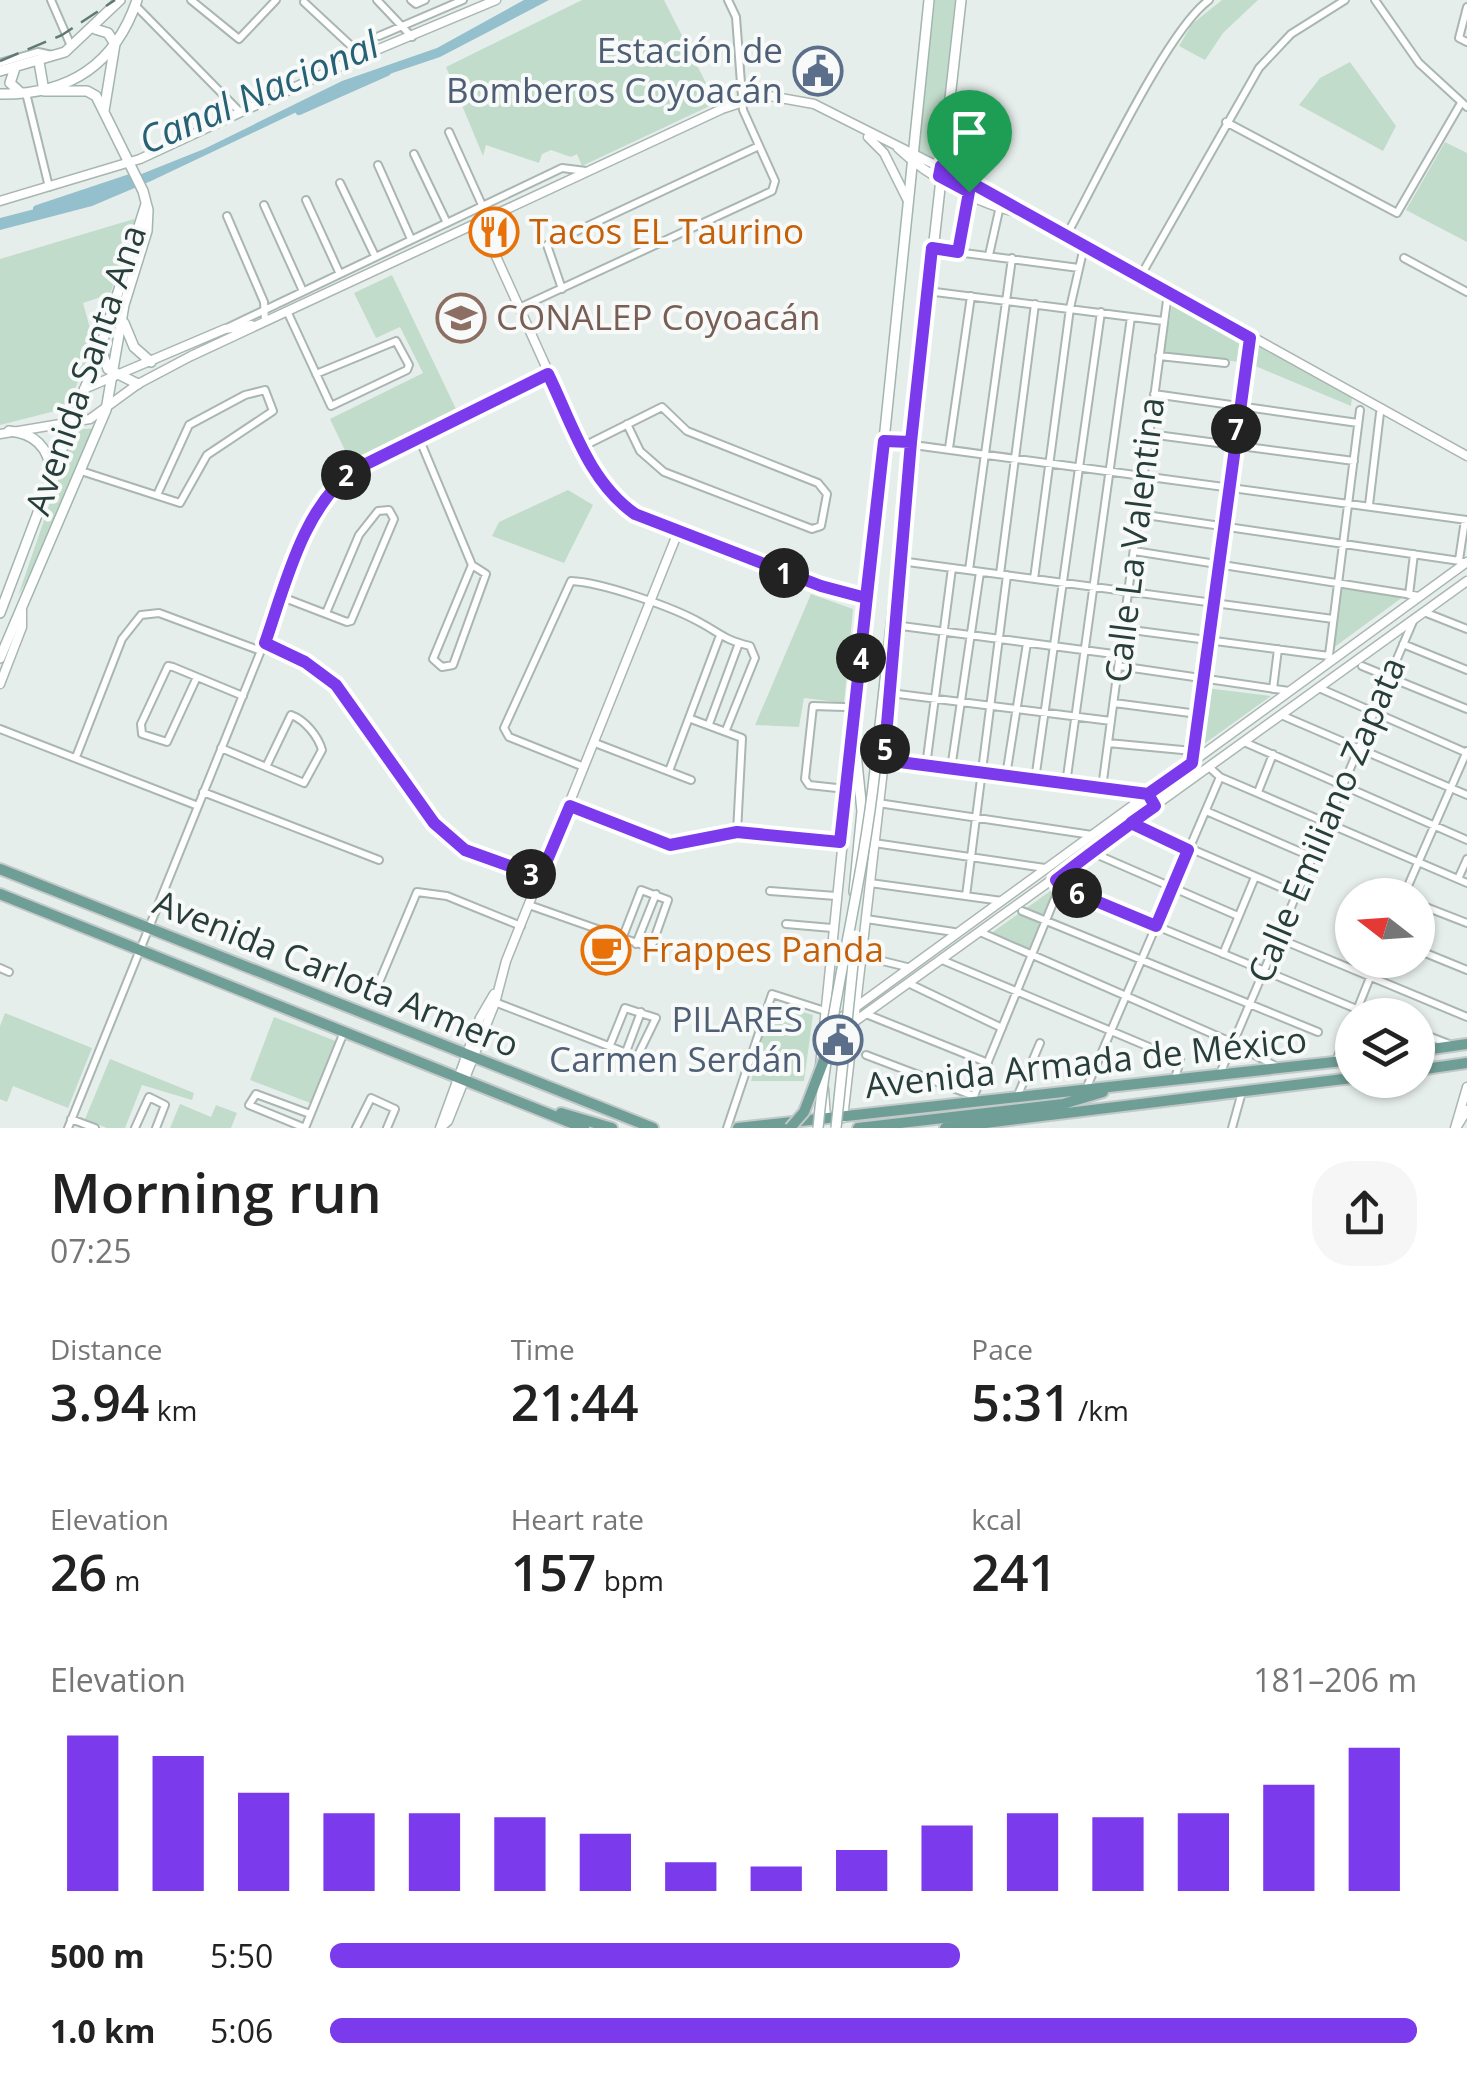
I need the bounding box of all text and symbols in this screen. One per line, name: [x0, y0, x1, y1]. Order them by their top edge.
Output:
water label: Canal Nacional: [130, 17, 388, 165]
place label: Estación de Bomberos Coyoacán: [446, 26, 783, 113]
public building icon: Estación de Bomberos Coyoacán: [792, 45, 844, 97]
pin: [927, 90, 1012, 193]
icon: arrive: [942, 105, 997, 160]
restaurant icon: Tacos EL Taurino: [468, 206, 520, 258]
place label: Tacos EL Taurino: [529, 207, 804, 254]
street label: Avenida Santa Ana: [13, 218, 156, 521]
school or university icon: CONALEP Coyoacán: [435, 292, 487, 344]
place label: CONALEP Coyoacán: [496, 293, 820, 340]
street label: Calle La Valentina: [1093, 394, 1174, 685]
pin: 7: [1211, 404, 1261, 454]
text: 7: [1228, 410, 1244, 448]
pin: 2: [321, 450, 371, 500]
text: 2: [338, 456, 354, 494]
pin: 1: [759, 548, 809, 598]
text: 1: [776, 554, 792, 592]
pin: 4: [836, 633, 886, 683]
text: 4: [853, 639, 869, 677]
street label: Calle Emiliano Zapata: [1236, 649, 1416, 989]
pin: 5: [860, 724, 910, 774]
text: 5: [877, 730, 893, 768]
pin: 3: [506, 849, 556, 899]
text: 3: [523, 855, 539, 893]
pin: 6: [1052, 868, 1102, 918]
text: 6: [1069, 874, 1085, 912]
street label: Avenida Carlota Armero: [147, 878, 526, 1067]
north arrow: [1335, 878, 1435, 978]
map controls: [1335, 878, 1435, 1098]
cafe icon: Frappes Panda: [580, 924, 632, 976]
place label: Frappes Panda: [641, 925, 884, 972]
place label: PILARES Carmen Serdán: [549, 995, 803, 1082]
button: layers: [1335, 998, 1435, 1098]
public building icon: PILARES Carmen Serdán: [812, 1014, 864, 1066]
street label: Avenida Armada de México: [863, 1015, 1309, 1108]
text: Morning run: [50, 1154, 382, 1229]
button: share: [1312, 1161, 1417, 1266]
text: 07:25: [50, 1229, 132, 1272]
text: Distance: [50, 1330, 163, 1368]
text: Time: [511, 1330, 575, 1368]
text: Pace: [971, 1330, 1033, 1368]
text: 3.94: [50, 1368, 149, 1436]
text: 21:44: [511, 1368, 639, 1436]
text: 5:31: [971, 1368, 1071, 1436]
text: km: [149, 1391, 197, 1429]
text: /km: [1071, 1391, 1129, 1429]
text: Elevation: [50, 1500, 169, 1538]
text: Heart rate: [511, 1500, 644, 1538]
text: kcal: [971, 1500, 1022, 1538]
text: 26: [50, 1538, 107, 1606]
text: 157: [511, 1538, 596, 1606]
text: 241: [971, 1538, 1057, 1606]
text: m: [107, 1561, 140, 1599]
text: bpm: [596, 1561, 664, 1599]
text: Elevation: [50, 1658, 186, 1701]
text: 181–206 m: [1253, 1658, 1417, 1701]
text: 500 m: [50, 1934, 145, 1977]
text: 5:50: [210, 1934, 273, 1977]
text: 1.0 km: [50, 2009, 155, 2052]
text: 5:06: [210, 2009, 273, 2052]

